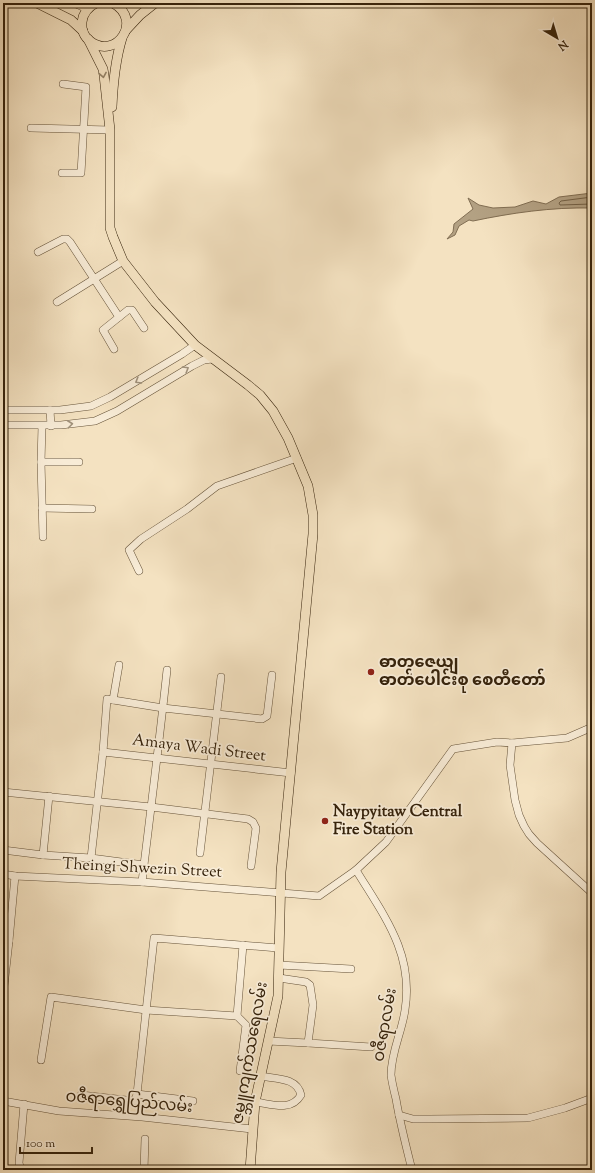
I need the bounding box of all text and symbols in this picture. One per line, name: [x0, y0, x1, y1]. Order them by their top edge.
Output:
north arrow: [537, 18, 577, 58]
text: N: [554, 35, 572, 54]
one-way arrow: [99, 72, 107, 78]
one-way arrow: [182, 367, 189, 374]
one-way arrow: [135, 376, 142, 383]
one-way arrow: [67, 420, 73, 429]
place label: ဓာတုဇေယျ ဓာတ်ပေါင်းစု စေတီတော်: [379, 652, 545, 693]
marker: ဓာတုဇေယျ ဓာတ်ပေါင်းစု စေတီတော်: [366, 667, 376, 677]
street label: Amaya Wadi Street: [131, 729, 268, 769]
place label: Naypyitaw Central Fire Station: [333, 801, 463, 842]
marker: Naypyitaw Central Fire Station: [320, 816, 330, 826]
street label: Theingi Shwezin Street: [61, 853, 223, 885]
street label: ဇမ္ဘူကျက်သရေလမ်း: [225, 980, 275, 1126]
street label: ဝဇီရာလမ်း: [366, 986, 404, 1064]
street label: ဝဇီရာရွှေပြည်လမ်း: [64, 1084, 194, 1120]
scale bar: [20, 1129, 92, 1155]
text: 100 m: [26, 1135, 55, 1153]

